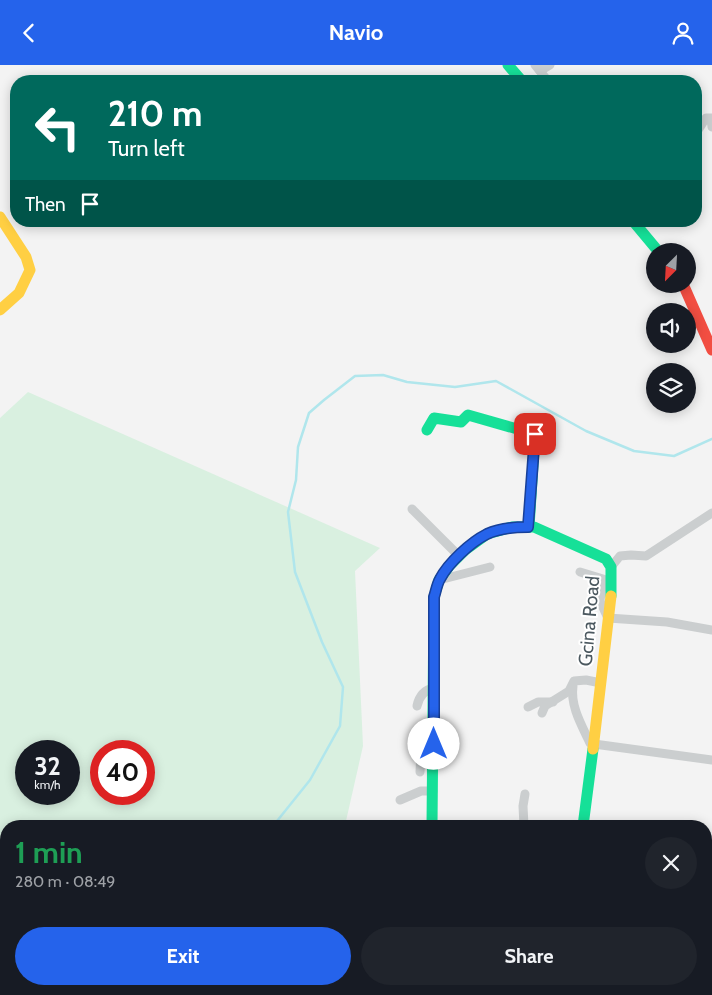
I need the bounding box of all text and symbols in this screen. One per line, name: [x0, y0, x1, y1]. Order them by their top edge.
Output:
icon: back: [15, 19, 43, 47]
text: Navio: [329, 19, 383, 46]
icon: person: [669, 19, 697, 47]
text: 210 m: [108, 92, 202, 135]
icon: left: [25, 95, 90, 160]
text: Turn left: [108, 135, 185, 162]
icon: arrive: [76, 190, 104, 218]
text: Then: [25, 193, 66, 216]
north arrow: [646, 243, 696, 293]
map controls: [646, 243, 696, 413]
button: sound: [646, 303, 696, 353]
button: layers: [646, 363, 696, 413]
pin: [514, 413, 556, 455]
icon: arrive: [521, 420, 549, 448]
street label: Gcina Road: [574, 575, 604, 667]
position arrow: [407, 717, 459, 769]
speed limit sign: 40: [90, 740, 155, 805]
text: 32: [34, 751, 61, 781]
text: km/h: [34, 777, 61, 792]
text: 1 min: [15, 834, 83, 871]
button: close: [645, 837, 697, 889]
text: 280 m · 08:49: [15, 872, 115, 891]
button: Exit: [15, 927, 351, 985]
button: Share: [361, 927, 697, 985]

